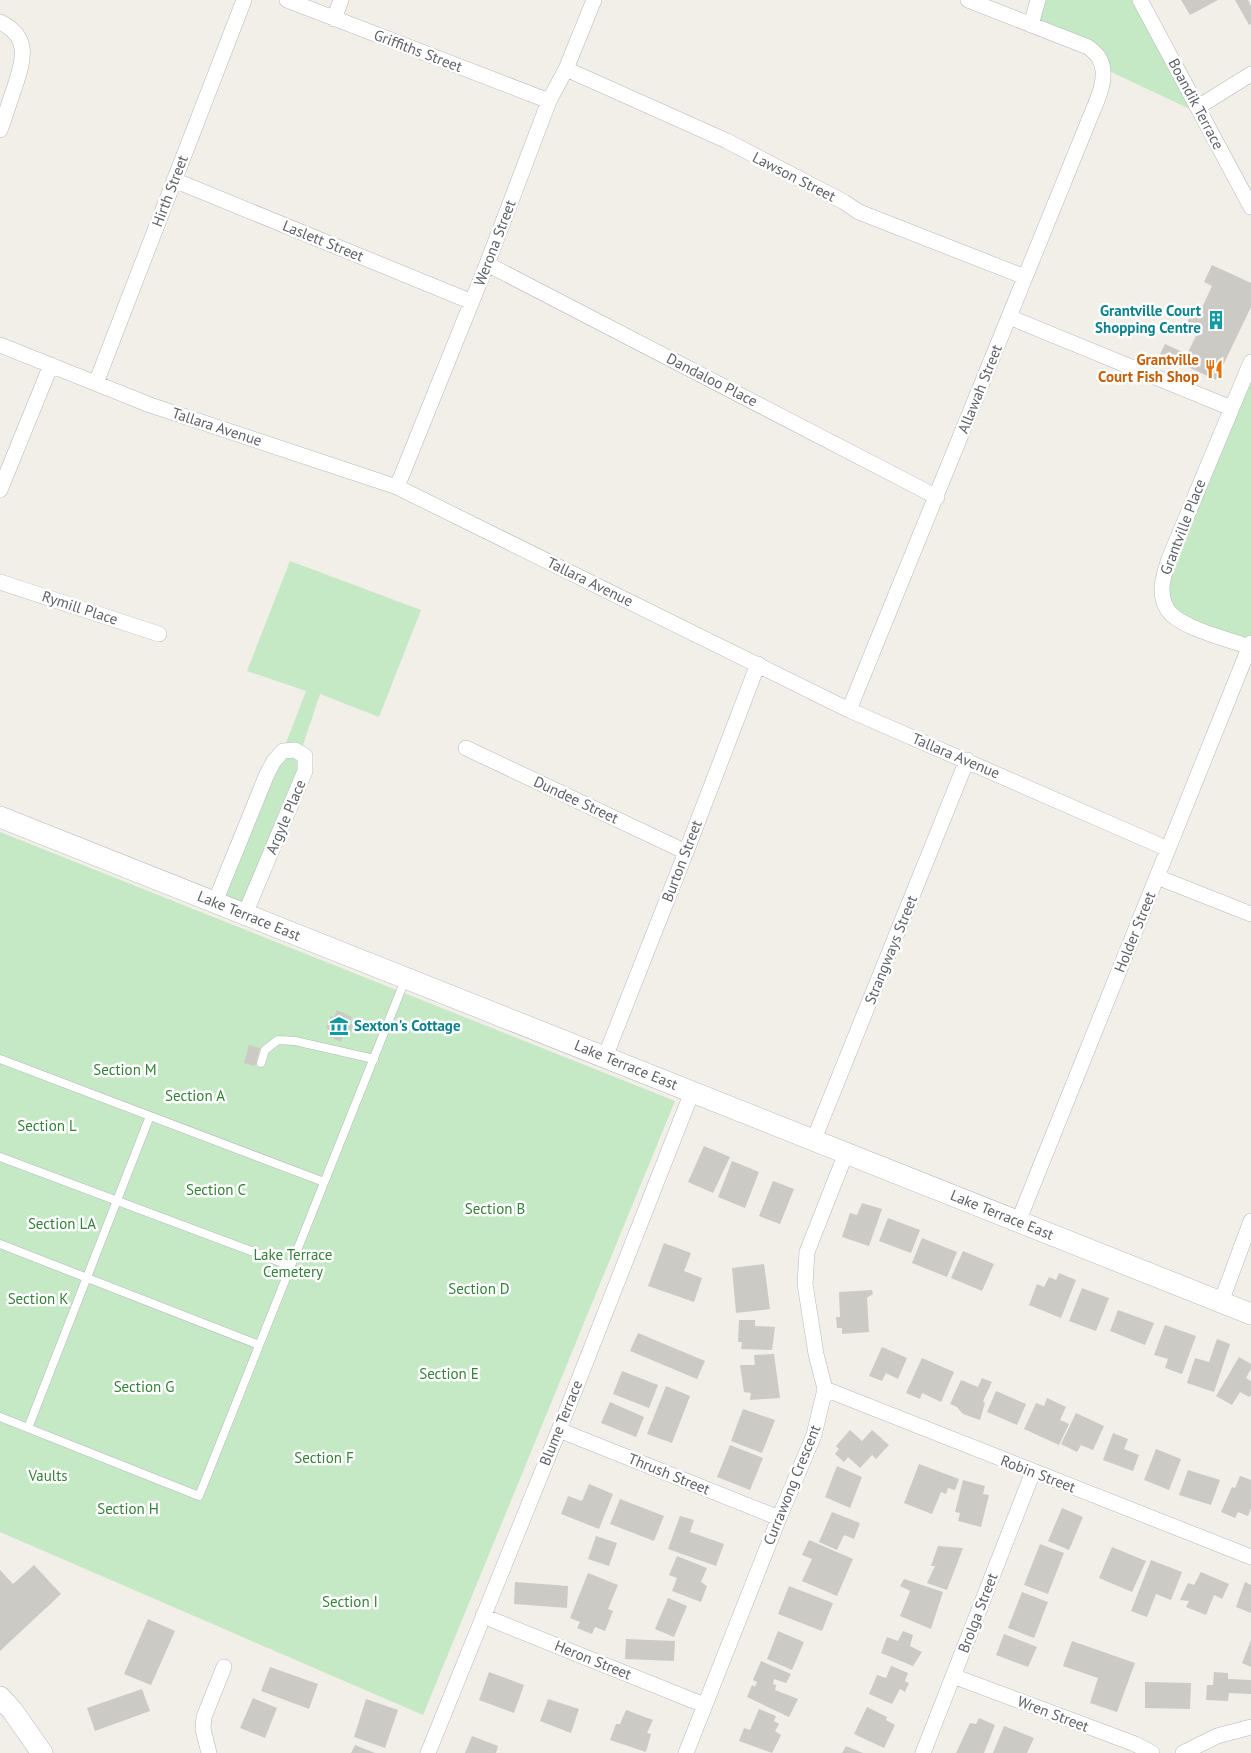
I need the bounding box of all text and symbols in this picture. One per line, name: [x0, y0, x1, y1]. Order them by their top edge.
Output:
street label: Griffiths Street: [371, 25, 465, 76]
street label: Boandik Terrace: [1164, 55, 1228, 153]
street label: Lawson Street: [749, 147, 839, 206]
street label: Hirth Street: [147, 152, 192, 229]
street label: Werona Street: [469, 197, 520, 288]
street label: Laslett Street: [280, 216, 366, 265]
place label: Grantville Court Shopping Centre: [1095, 301, 1202, 337]
building icon: Grantville Court Shopping Centre: [1205, 309, 1227, 331]
street label: Allawah Street: [953, 342, 1006, 436]
street label: Dandaloo Place: [664, 348, 761, 411]
place label: Grantville Court Fish Shop: [1098, 350, 1199, 386]
restaurant icon: Grantville Court Fish Shop: [1203, 358, 1225, 380]
street label: Tallara Avenue: [170, 403, 264, 450]
street label: Grantville Place: [1156, 476, 1209, 577]
street label: Tallara Avenue: [544, 553, 636, 611]
street label: Rymill Place: [40, 586, 120, 629]
street label: Tallara Avenue: [910, 729, 1003, 783]
street label: Dundee Street: [531, 772, 622, 828]
street label: Argyle Place: [261, 777, 310, 857]
street label: Burton Street: [657, 817, 706, 904]
street label: Lake Terrace East: [195, 886, 304, 945]
street label: Holder Street: [1110, 889, 1159, 975]
street label: Strangways Street: [860, 893, 921, 1007]
museum icon: Sexton's Cottage: [328, 1015, 350, 1037]
place label: Sexton's Cottage: [354, 1016, 461, 1035]
street label: Lake Terrace East: [572, 1035, 681, 1094]
park label: Section M: [93, 1060, 157, 1079]
park label: Section A: [165, 1086, 225, 1105]
park label: Section L: [17, 1116, 77, 1135]
park label: Section C: [186, 1180, 246, 1199]
street label: Lake Terrace East: [948, 1185, 1057, 1244]
park label: Section B: [465, 1199, 525, 1218]
park label: Section LA: [28, 1214, 96, 1233]
park label: Lake Terrace Cemetery: [254, 1245, 332, 1281]
park label: Section D: [448, 1279, 510, 1298]
park label: Section K: [8, 1289, 68, 1308]
park label: Section E: [419, 1364, 479, 1383]
park label: Section G: [114, 1377, 174, 1396]
street label: Blume Terrace: [535, 1377, 586, 1468]
street label: Currawong Crescent: [759, 1422, 824, 1548]
park label: Section F: [294, 1448, 354, 1467]
street label: Thrush Street: [625, 1449, 713, 1499]
street label: Robin Street: [998, 1451, 1078, 1497]
park label: Vaults: [27, 1466, 68, 1485]
park label: Section H: [97, 1499, 159, 1518]
street label: Brolga Street: [954, 1570, 1001, 1655]
park label: Section I: [322, 1592, 378, 1611]
street label: Heron Street: [552, 1635, 634, 1684]
street label: Wren Street: [1015, 1691, 1092, 1736]

